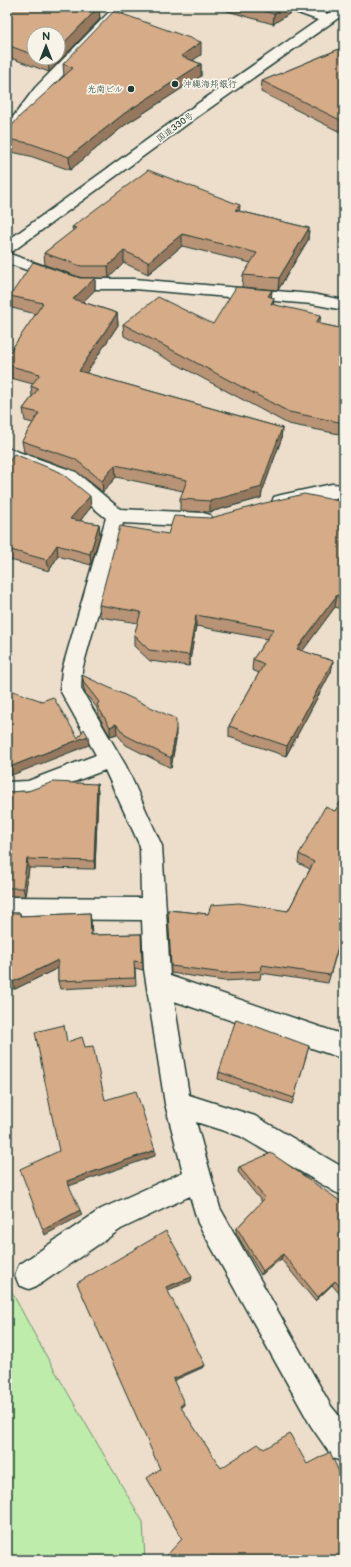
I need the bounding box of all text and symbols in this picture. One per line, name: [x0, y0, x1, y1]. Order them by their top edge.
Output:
north arrow: [26, 26, 66, 66]
text: N: [42, 30, 50, 43]
marker: 沖縄海邦銀行: [170, 79, 180, 89]
place label: 沖縄海邦銀行: [183, 79, 237, 90]
place label: 光南ビル: [87, 84, 123, 95]
marker: 光南ビル: [126, 84, 136, 94]
street label: 国道330号: [155, 110, 196, 145]

